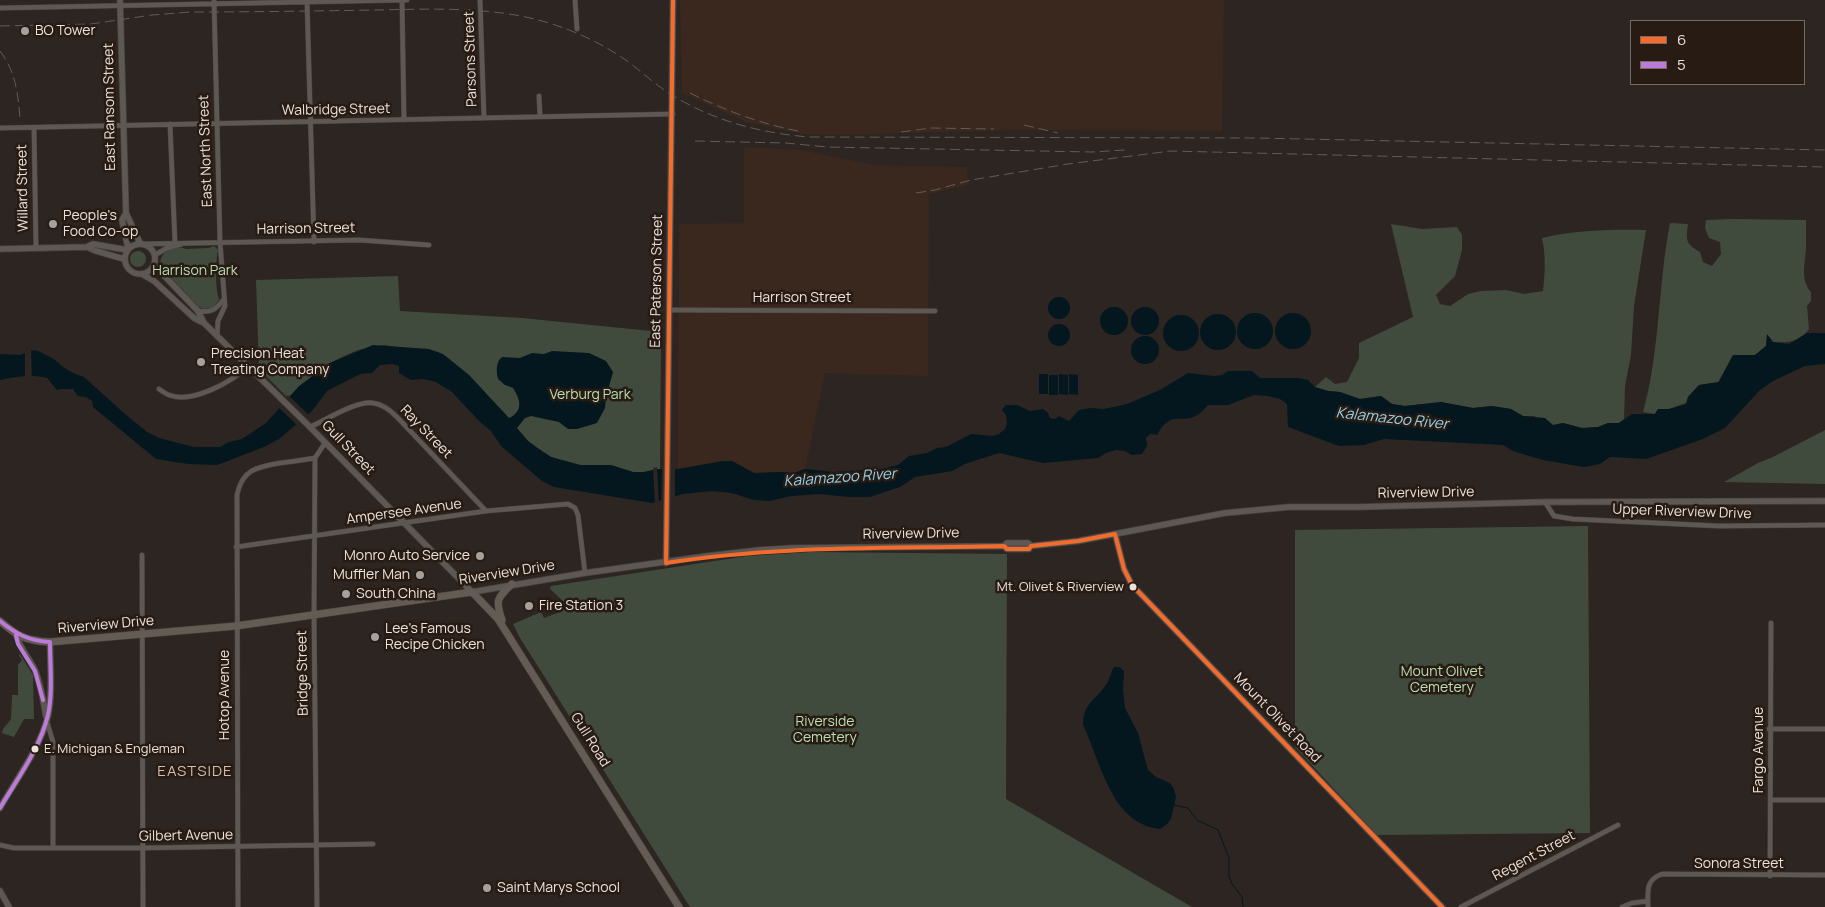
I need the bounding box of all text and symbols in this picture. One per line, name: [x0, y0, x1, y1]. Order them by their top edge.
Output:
street label: Parsons Street: [461, 11, 481, 107]
legend: [1630, 20, 1805, 85]
place label: BO Tower: [35, 23, 95, 39]
marker: BO Tower: [19, 25, 31, 37]
text: 6: [1677, 29, 1686, 50]
street label: East Ransom Street: [100, 43, 120, 171]
text: 5: [1677, 54, 1686, 75]
street label: East North Street: [196, 95, 216, 207]
street label: Walbridge Street: [281, 101, 391, 119]
street label: Willard Street: [14, 144, 32, 232]
place label: People's Food Co-op: [63, 208, 138, 240]
street label: East Paterson Street: [647, 214, 667, 348]
marker: People's Food Co-op: [47, 218, 59, 230]
street label: Harrison Street: [257, 220, 355, 238]
park label: Harrison Park: [152, 263, 238, 279]
street label: Harrison Street: [753, 290, 851, 306]
place label: Precision Heat Treating Company: [211, 346, 329, 378]
marker: Precision Heat Treating Company: [195, 356, 207, 368]
park label: Verburg Park: [549, 387, 631, 403]
street label: Ray Street: [397, 402, 455, 462]
water label: Kalamazoo River: [1335, 404, 1449, 434]
street label: Gull Street: [318, 417, 378, 479]
water label: Kalamazoo River: [783, 465, 897, 491]
street label: Riverview Drive: [1378, 484, 1474, 502]
street label: Ampersee Avenue: [345, 496, 463, 528]
street label: Upper Riverview Drive: [1612, 501, 1752, 523]
street label: Riverview Drive: [863, 525, 959, 543]
place label: Monro Auto Service: [344, 548, 470, 564]
marker: Monro Auto Service: [474, 550, 486, 562]
street label: Riverview Drive: [458, 557, 556, 589]
place label: Muffler Man: [333, 567, 410, 583]
marker: Muffler Man: [414, 569, 426, 581]
place label: Mt. Olivet & Riverview: [997, 579, 1124, 595]
marker: Mt. Olivet & Riverview: [1128, 582, 1138, 592]
place label: South China: [356, 586, 436, 602]
marker: South China: [340, 588, 352, 600]
place label: Fire Station 3: [539, 598, 623, 614]
marker: Fire Station 3: [523, 600, 535, 612]
street label: Riverview Drive: [57, 612, 155, 638]
place label: Lee's Famous Recipe Chicken: [385, 621, 485, 654]
street label: Bridge Street: [294, 630, 312, 716]
marker: Lee's Famous Recipe Chicken: [369, 631, 381, 643]
street label: Hotop Avenue: [217, 650, 233, 740]
park label: Mount Olivet Cemetery: [1401, 664, 1483, 696]
street label: Mount Olivet Road: [1230, 670, 1324, 766]
street label: Fargo Avenue: [1751, 707, 1767, 793]
street label: Gull Road: [567, 710, 613, 770]
park label: Riverside Cemetery: [793, 714, 857, 746]
place label: E. Michigan & Engleman: [44, 741, 185, 757]
marker: E. Michigan & Engleman: [30, 744, 40, 754]
district label: EASTSIDE: [156, 763, 234, 781]
street label: Gilbert Avenue: [139, 827, 233, 845]
street label: Regent Street: [1490, 827, 1578, 885]
street label: Sonora Street: [1694, 856, 1784, 872]
place label: Saint Marys School: [497, 880, 620, 896]
marker: Saint Marys School: [481, 882, 493, 894]

